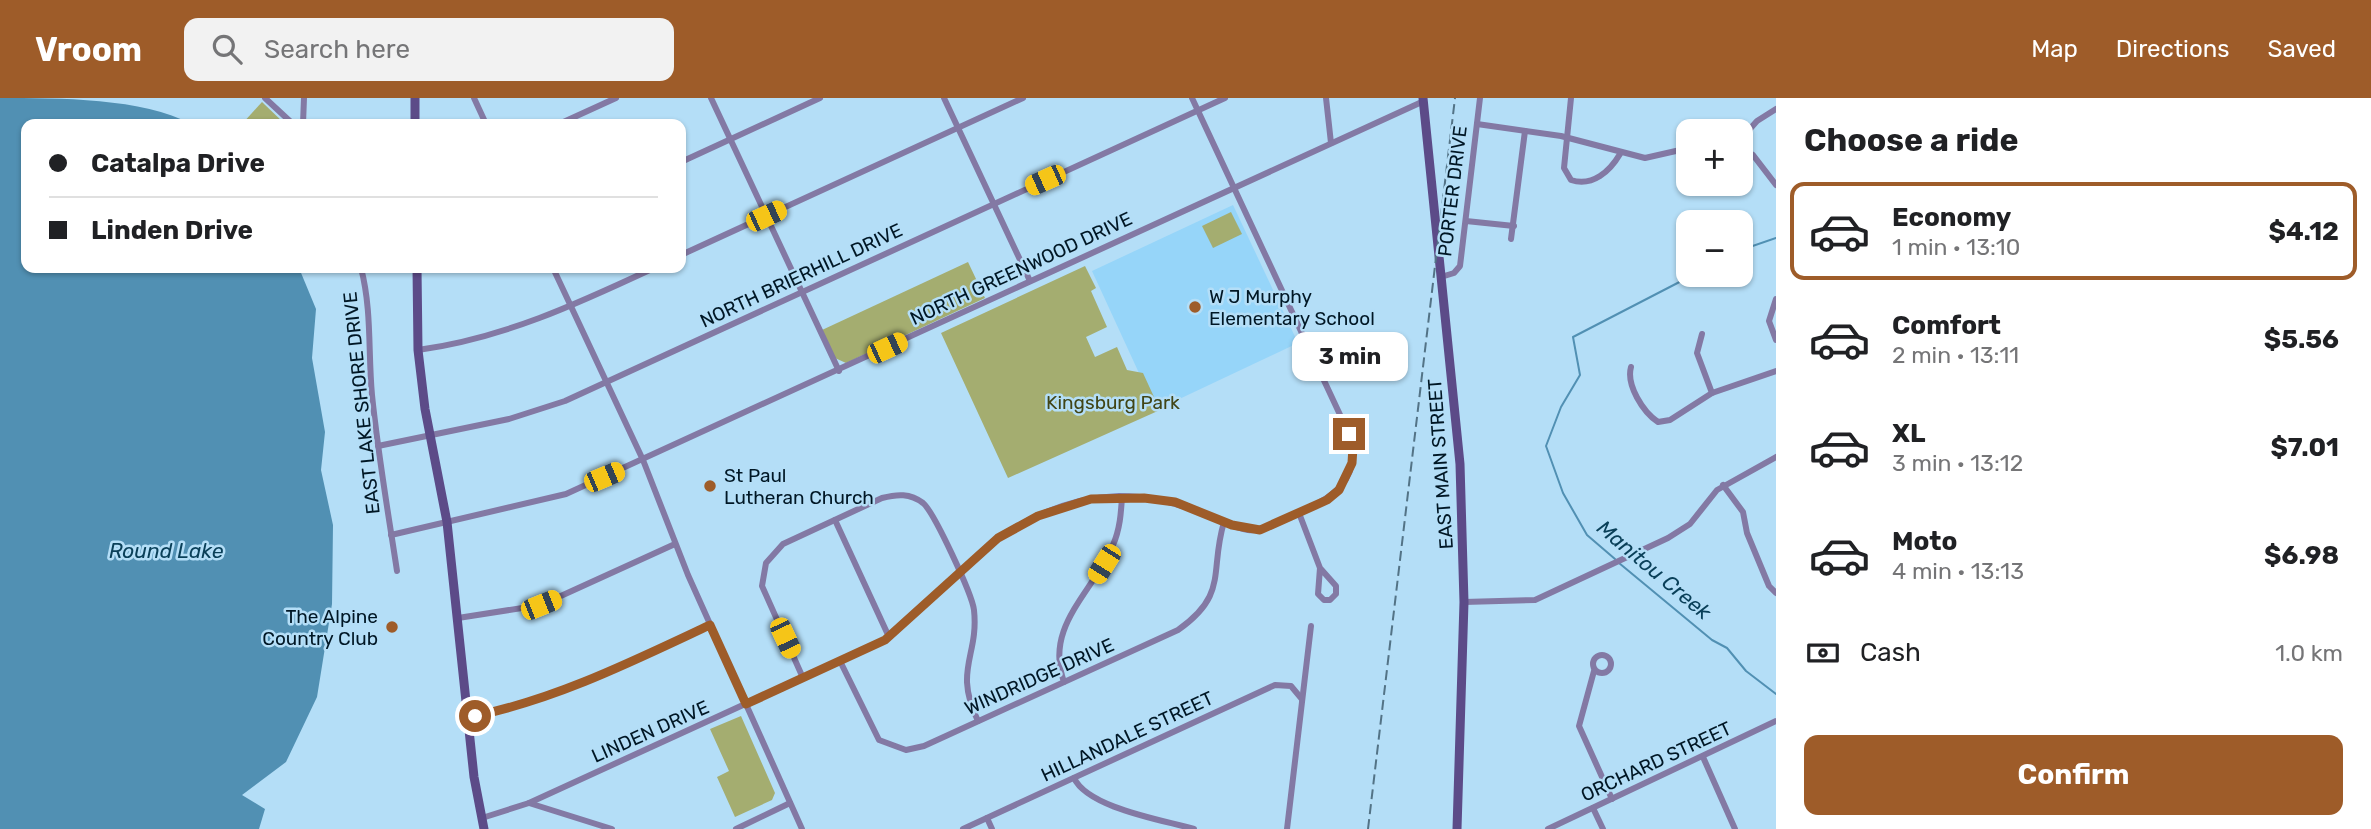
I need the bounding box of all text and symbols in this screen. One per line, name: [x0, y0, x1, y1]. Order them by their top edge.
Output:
search box: [184, 18, 674, 81]
text: Vroom: [35, 30, 142, 69]
icon: search: [208, 30, 246, 68]
text: Search here: [264, 34, 410, 65]
text: Map: [2031, 35, 2078, 63]
text: Directions: [2116, 35, 2229, 63]
text: Saved: [2267, 35, 2336, 63]
map controls: [1676, 119, 1753, 287]
button: +: [1676, 119, 1753, 196]
text: Choose a ride: [1804, 121, 2018, 159]
street label: PORTER DRIVE: [1433, 124, 1472, 258]
text: Catalpa Drive: [91, 148, 265, 179]
car: [1022, 162, 1069, 198]
car: [743, 198, 790, 234]
icon: car: [1808, 200, 1871, 263]
text: Economy: [1892, 202, 2011, 233]
street label: NORTH GREENWOOD DRIVE: [907, 207, 1136, 330]
button: −: [1676, 210, 1753, 287]
text: Linden Drive: [91, 215, 253, 246]
text: $4.12: [2269, 216, 2339, 247]
street label: NORTH BRIERHILL DRIVE: [696, 218, 906, 333]
text: 1 min · 13:10: [1892, 233, 2020, 261]
place label: W J Murphy Elementary School: [1209, 285, 1375, 330]
street label: EAST LAKE SHORE DRIVE: [338, 291, 385, 515]
marker: W J Murphy Elementary School: [1187, 299, 1203, 315]
icon: car: [1808, 308, 1871, 371]
text: Comfort: [1892, 310, 2001, 341]
text: $5.56: [2264, 324, 2339, 355]
car: [864, 330, 911, 366]
callout: 3 min: [1291, 332, 1407, 382]
text: 2 min · 13:11: [1892, 341, 2019, 369]
text: 3 min: [1319, 342, 1381, 370]
street label: EAST MAIN STREET: [1423, 378, 1458, 550]
park label: Kingsburg Park: [1046, 391, 1180, 414]
icon: car: [1808, 416, 1871, 479]
route end: [1333, 418, 1365, 450]
text: XL: [1892, 418, 1925, 449]
text: $7.01: [2270, 432, 2339, 463]
text: 3 min · 13:12: [1892, 449, 2023, 477]
car: [581, 459, 628, 495]
place label: St Paul Lutheran Church: [724, 464, 874, 509]
marker: St Paul Lutheran Church: [702, 478, 718, 494]
water label: Manitou Creek: [1592, 515, 1717, 625]
icon: car: [1808, 524, 1871, 587]
text: Moto: [1892, 526, 1957, 557]
water label: Round Lake: [109, 538, 224, 563]
text: $6.98: [2264, 540, 2339, 571]
car: [1084, 541, 1125, 587]
text: 4 min · 13:13: [1892, 557, 2024, 585]
car: [518, 587, 565, 623]
place label: The Alpine Country Club: [262, 605, 378, 650]
car: [767, 615, 804, 661]
marker: The Alpine Country Club: [384, 619, 400, 635]
street label: WINDRIDGE DRIVE: [961, 633, 1118, 720]
icon: cash: [1804, 634, 1842, 672]
text: Cash: [1860, 637, 1921, 668]
text: 1.0 km: [2275, 639, 2343, 667]
street label: HILLANDALE STREET: [1037, 686, 1217, 787]
street label: LINDEN DRIVE: [588, 695, 713, 768]
route start: [459, 700, 491, 732]
street label: ORCHARD STREET: [1577, 716, 1735, 806]
button: Confirm: [1804, 735, 2343, 815]

